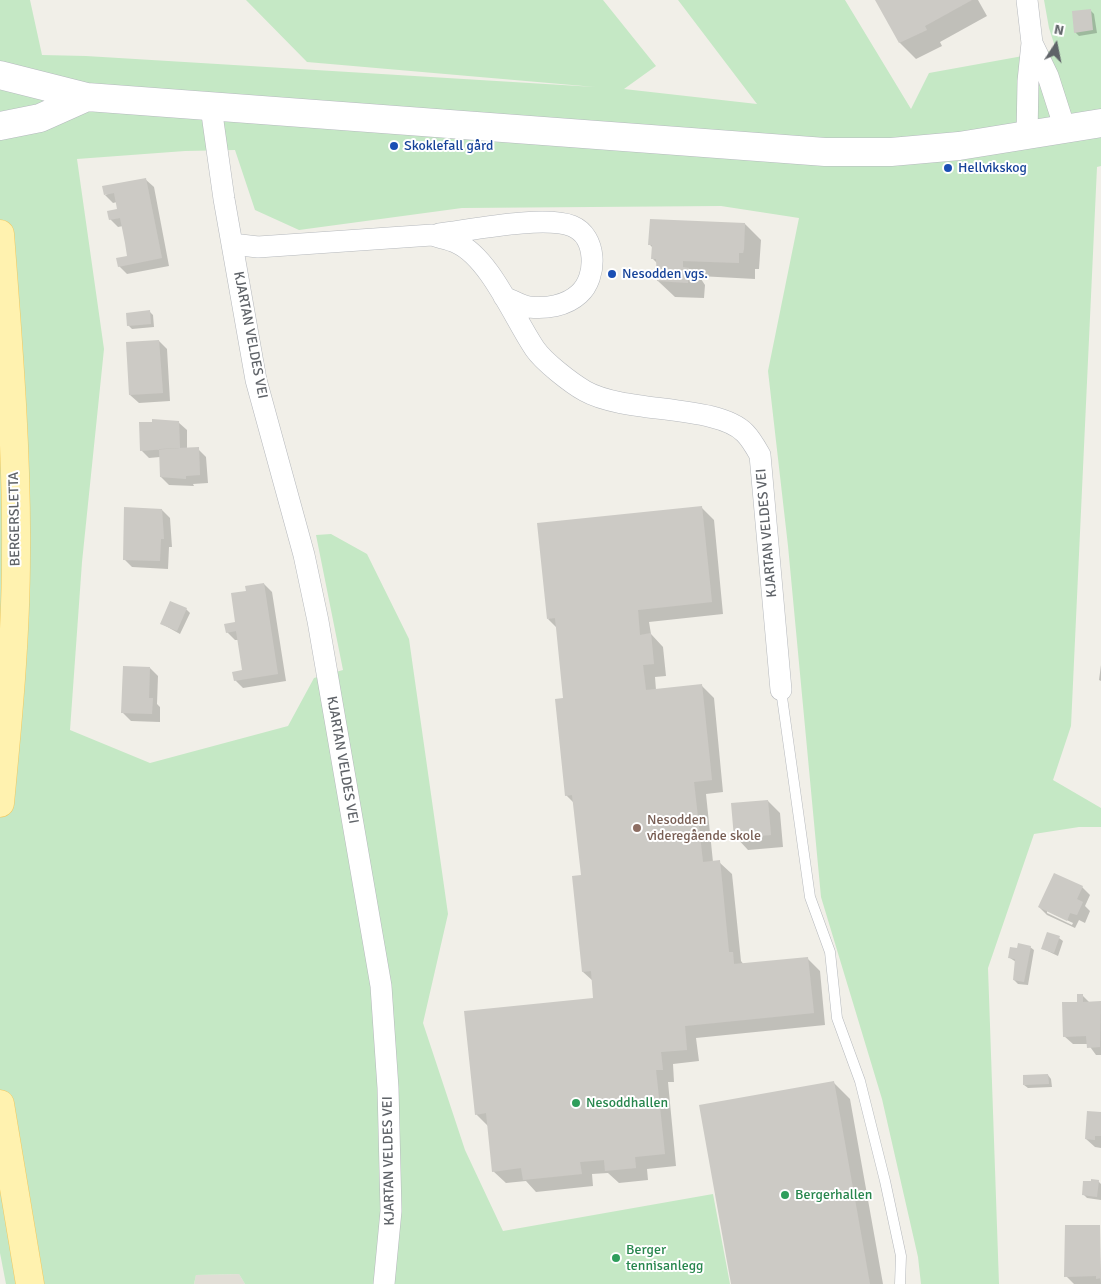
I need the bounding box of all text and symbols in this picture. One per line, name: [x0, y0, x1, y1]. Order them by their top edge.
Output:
north arrow: [1031, 20, 1081, 70]
text: N: [1053, 21, 1065, 39]
place label: Skoklefall gård: [404, 138, 493, 154]
marker: Skoklefall gård: [388, 140, 400, 152]
place label: Hellvikskog: [958, 160, 1027, 176]
marker: Hellvikskog: [942, 162, 954, 174]
place label: Nesodden vgs.: [622, 266, 708, 282]
marker: Nesodden vgs.: [606, 268, 618, 280]
street label: KJARTAN VELDES VEI: [229, 270, 271, 400]
street label: KJARTAN VELDES VEI: [753, 468, 781, 598]
street label: BERGERSLETTA: [6, 472, 24, 566]
street label: KJARTAN VELDES VEI: [322, 695, 362, 825]
place label: Nesodden videregående skole: [647, 812, 761, 844]
marker: Nesodden videregående skole: [631, 822, 643, 834]
place label: Nesoddhallen: [586, 1095, 668, 1111]
street label: KJARTAN VELDES VEI: [379, 1096, 399, 1226]
marker: Nesoddhallen: [570, 1097, 582, 1109]
place label: Bergerhallen: [795, 1187, 872, 1203]
marker: Bergerhallen: [779, 1189, 791, 1201]
place label: Berger tennisanlegg: [626, 1242, 703, 1274]
marker: Berger tennisanlegg: [610, 1252, 622, 1264]

